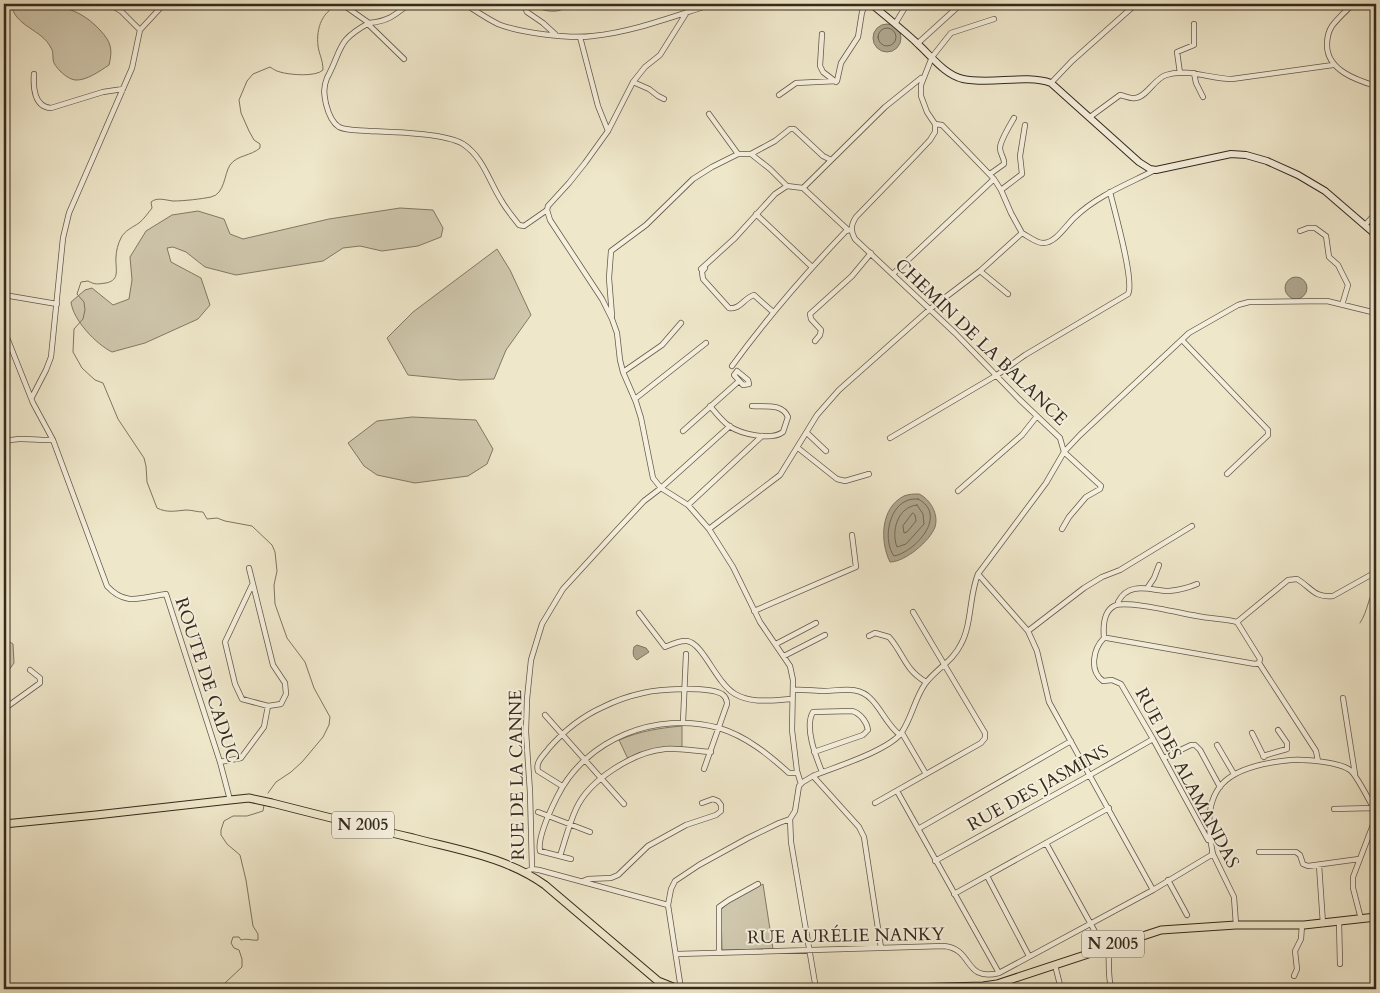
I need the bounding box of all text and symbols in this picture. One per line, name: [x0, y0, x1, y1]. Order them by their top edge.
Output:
street label: CHEMIN DE LA BALANCE: [889, 253, 1073, 431]
street label: ROUTE DE CADUC: [169, 594, 246, 766]
street label: RUE DES ALAMANDAS: [1129, 683, 1245, 873]
street label: RUE DE LA CANNE: [503, 689, 531, 861]
street label: RUE DES JASMINS: [963, 739, 1113, 837]
road number: N 2005: [332, 812, 394, 838]
street label: RUE AURÉLIE NANKY: [747, 922, 946, 950]
road number: N 2005: [1082, 931, 1144, 958]

